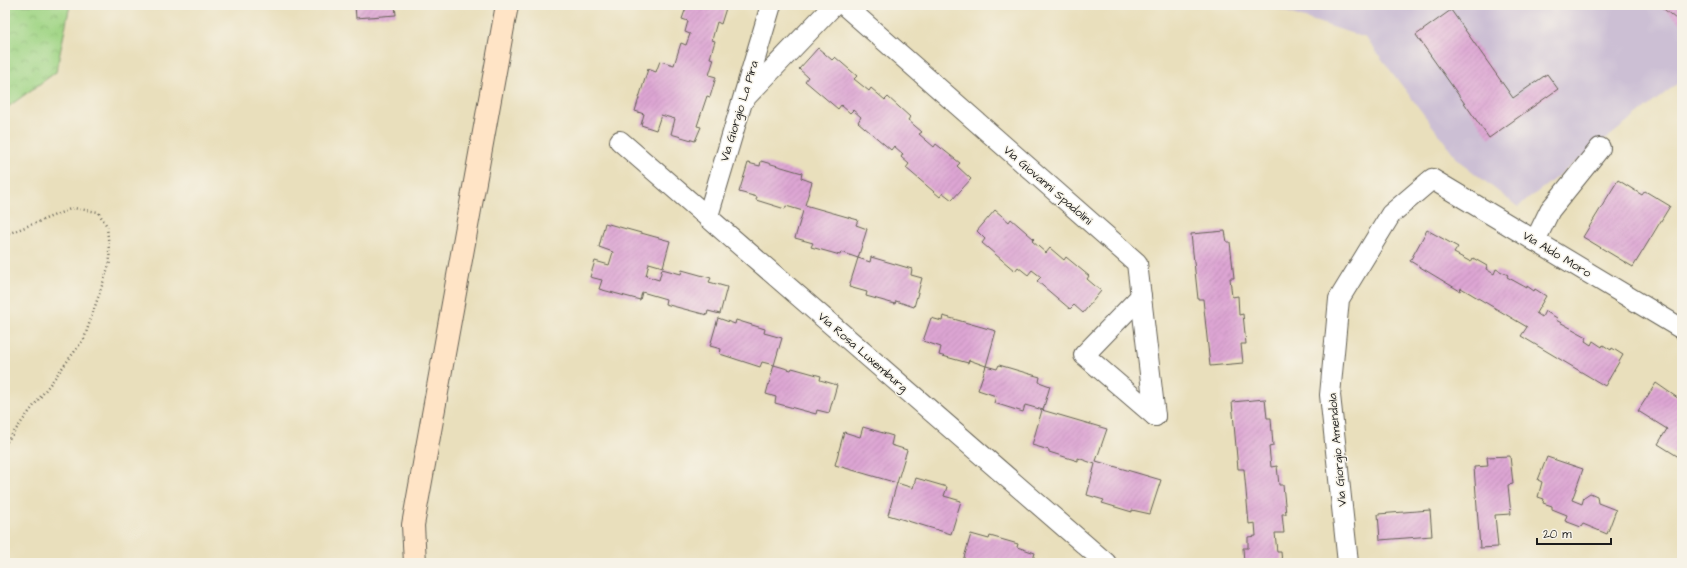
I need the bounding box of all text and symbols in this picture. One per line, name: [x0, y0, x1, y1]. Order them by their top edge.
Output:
street label: Via Giorgio La Pira: [716, 59, 764, 164]
street label: Via Giovanni Spadolini: [999, 142, 1096, 229]
street label: Via Aldo Moro: [1519, 227, 1595, 282]
street label: Via Rosa Luxemburg: [813, 309, 911, 397]
street label: Via Giorgio Amendola: [1324, 392, 1352, 507]
scale bar: [1537, 520, 1611, 546]
text: 20 m: [1543, 526, 1572, 543]

